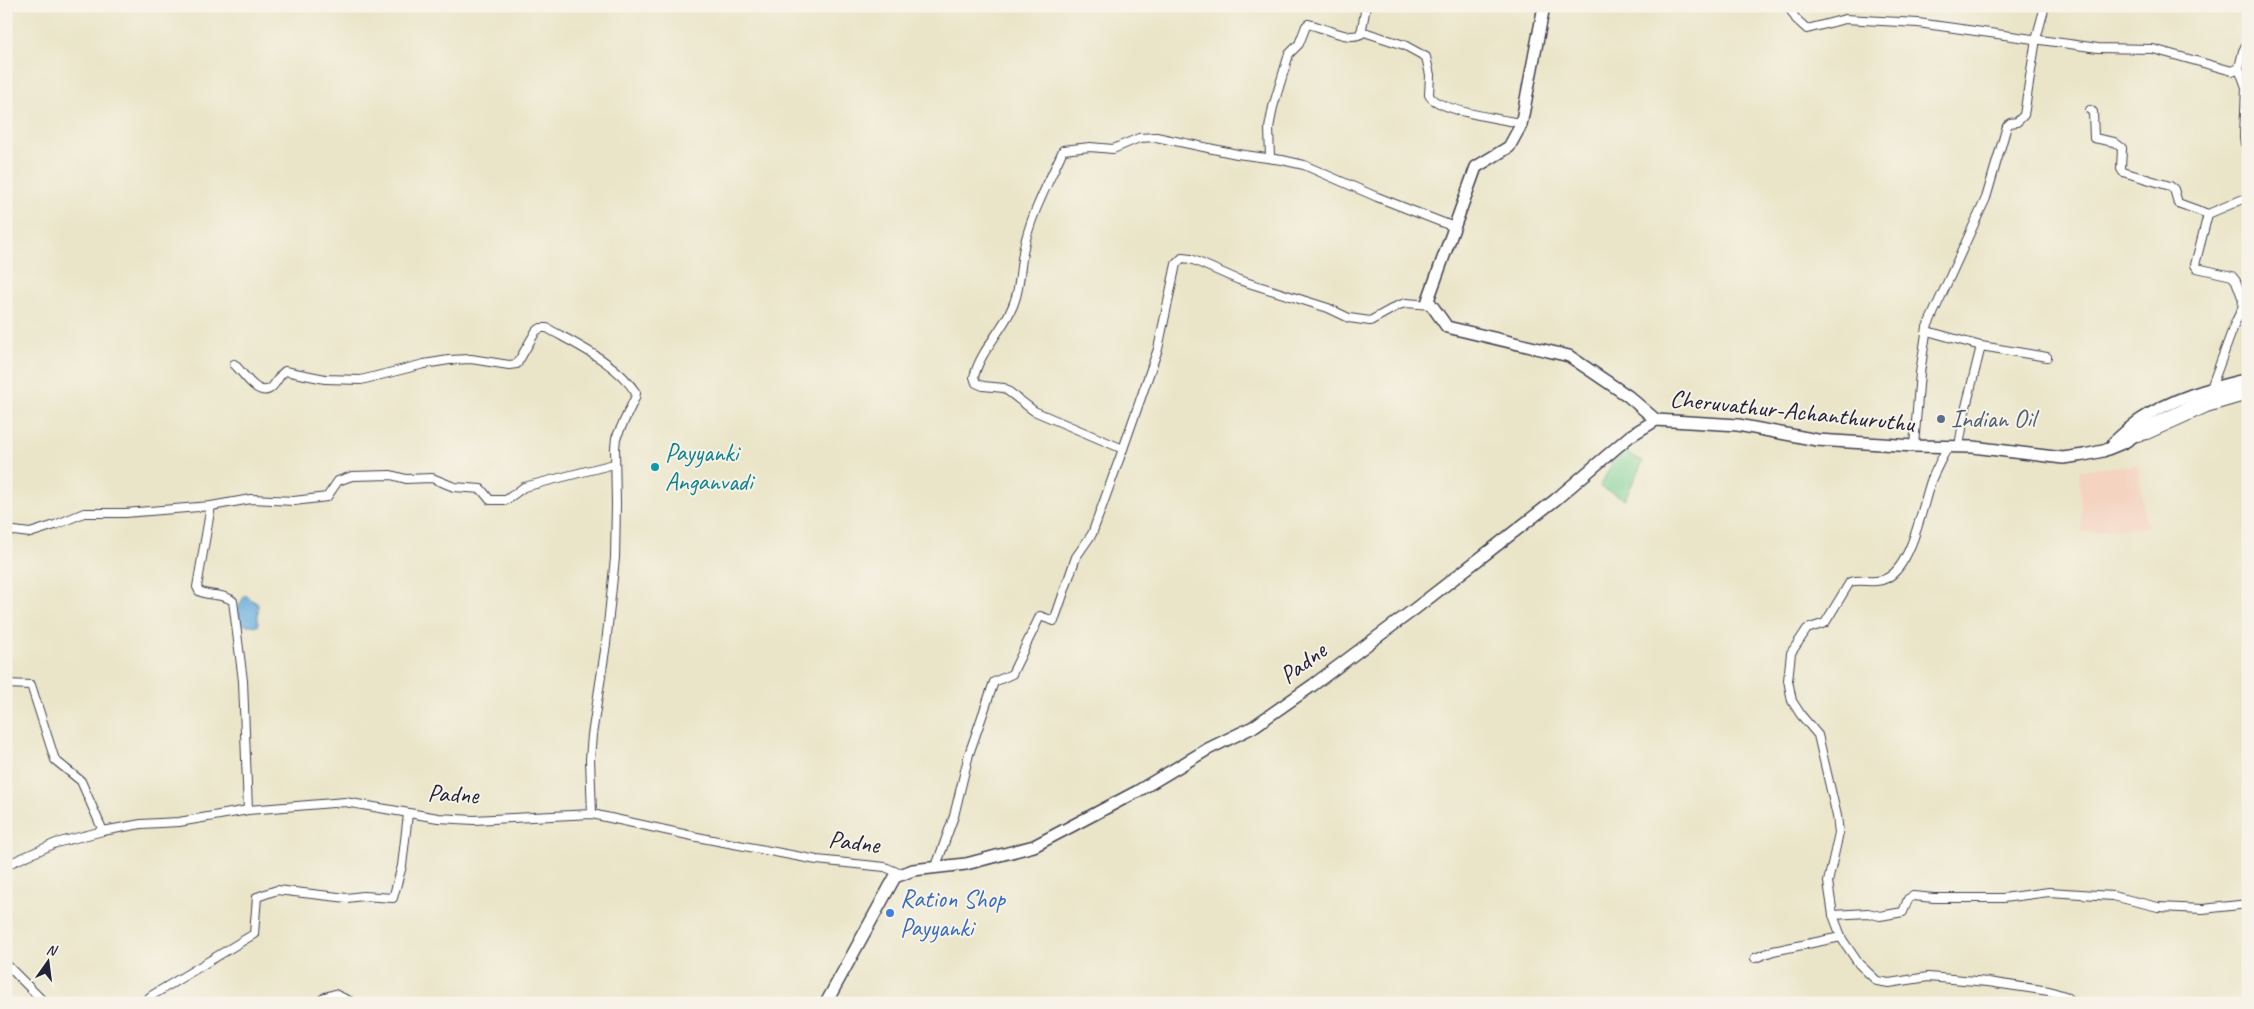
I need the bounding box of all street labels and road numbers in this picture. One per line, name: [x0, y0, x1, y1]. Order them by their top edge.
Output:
street label: Cheruvathur-Achanthuruthu: [1668, 382, 1917, 440]
street label: Padne: [1273, 634, 1334, 691]
street label: Padne: [427, 777, 481, 811]
street label: Padne: [827, 823, 883, 861]

